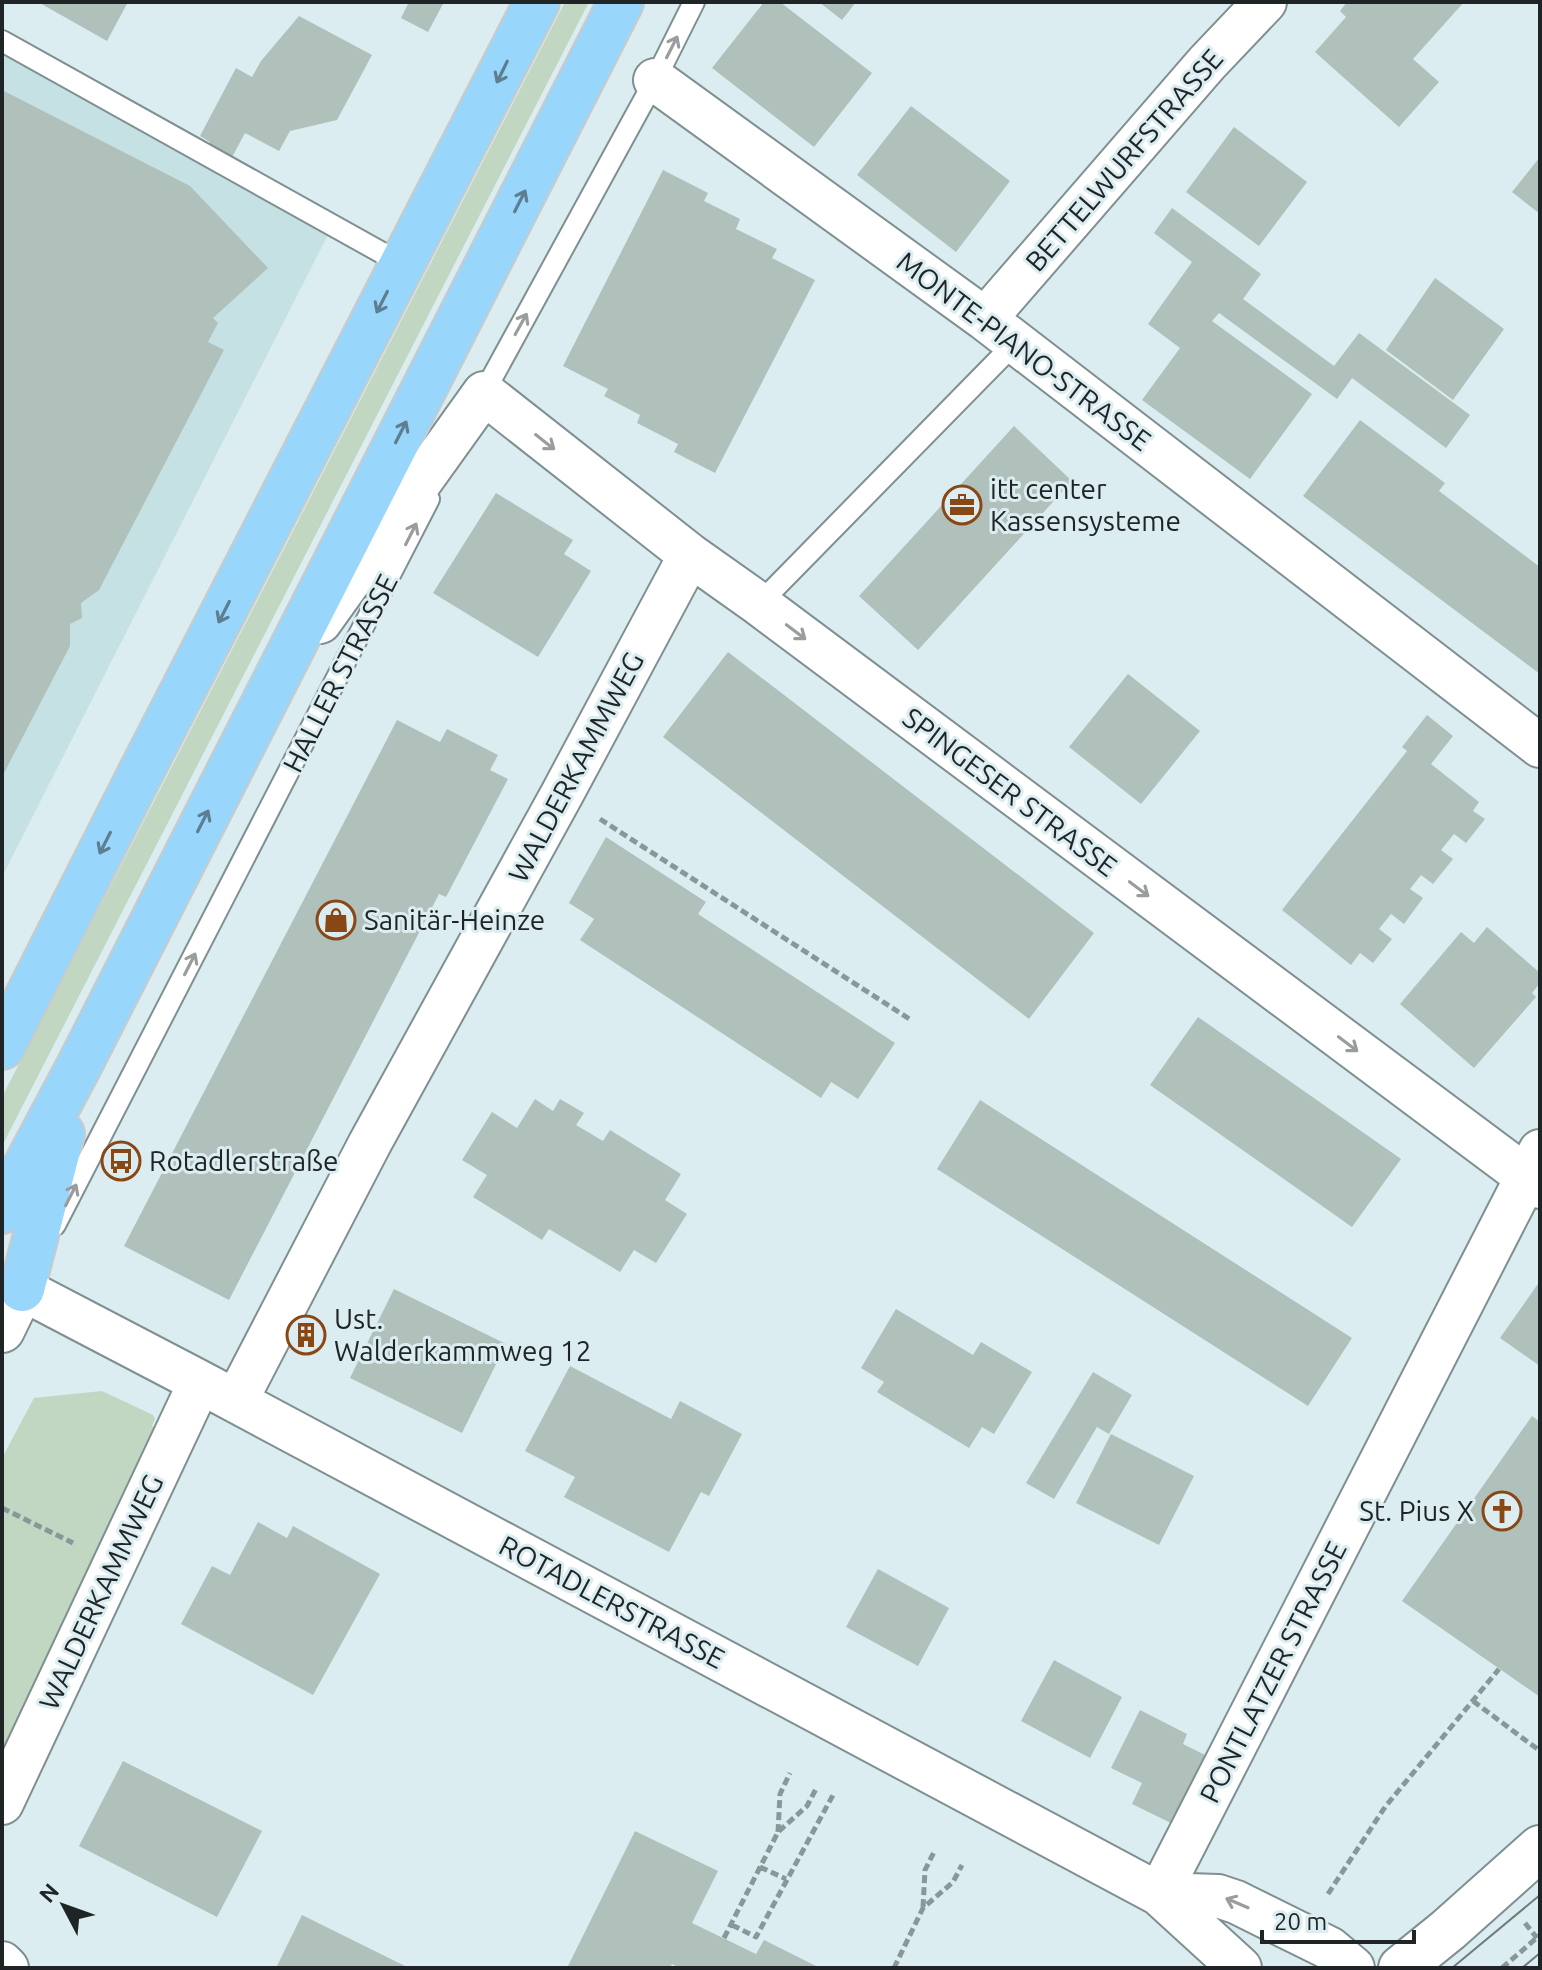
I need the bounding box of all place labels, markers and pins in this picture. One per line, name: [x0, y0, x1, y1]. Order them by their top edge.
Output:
place label: itt center Kassensysteme: [990, 473, 1181, 536]
office icon: itt center Kassensysteme: [941, 484, 983, 526]
shop icon: Sanitär-Heinze: [315, 899, 357, 941]
place label: Sanitär-Heinze: [364, 904, 545, 935]
bus stop icon: Rotadlerstraße: [100, 1140, 142, 1182]
place label: Rotadlerstraße: [149, 1145, 338, 1176]
place label: Ust. Walderkammweg 12: [334, 1303, 592, 1366]
building icon: Ust. Walderkammweg 12: [285, 1314, 327, 1356]
church icon: St. Pius X: [1481, 1490, 1523, 1532]
place label: St. Pius X: [1359, 1495, 1474, 1526]

